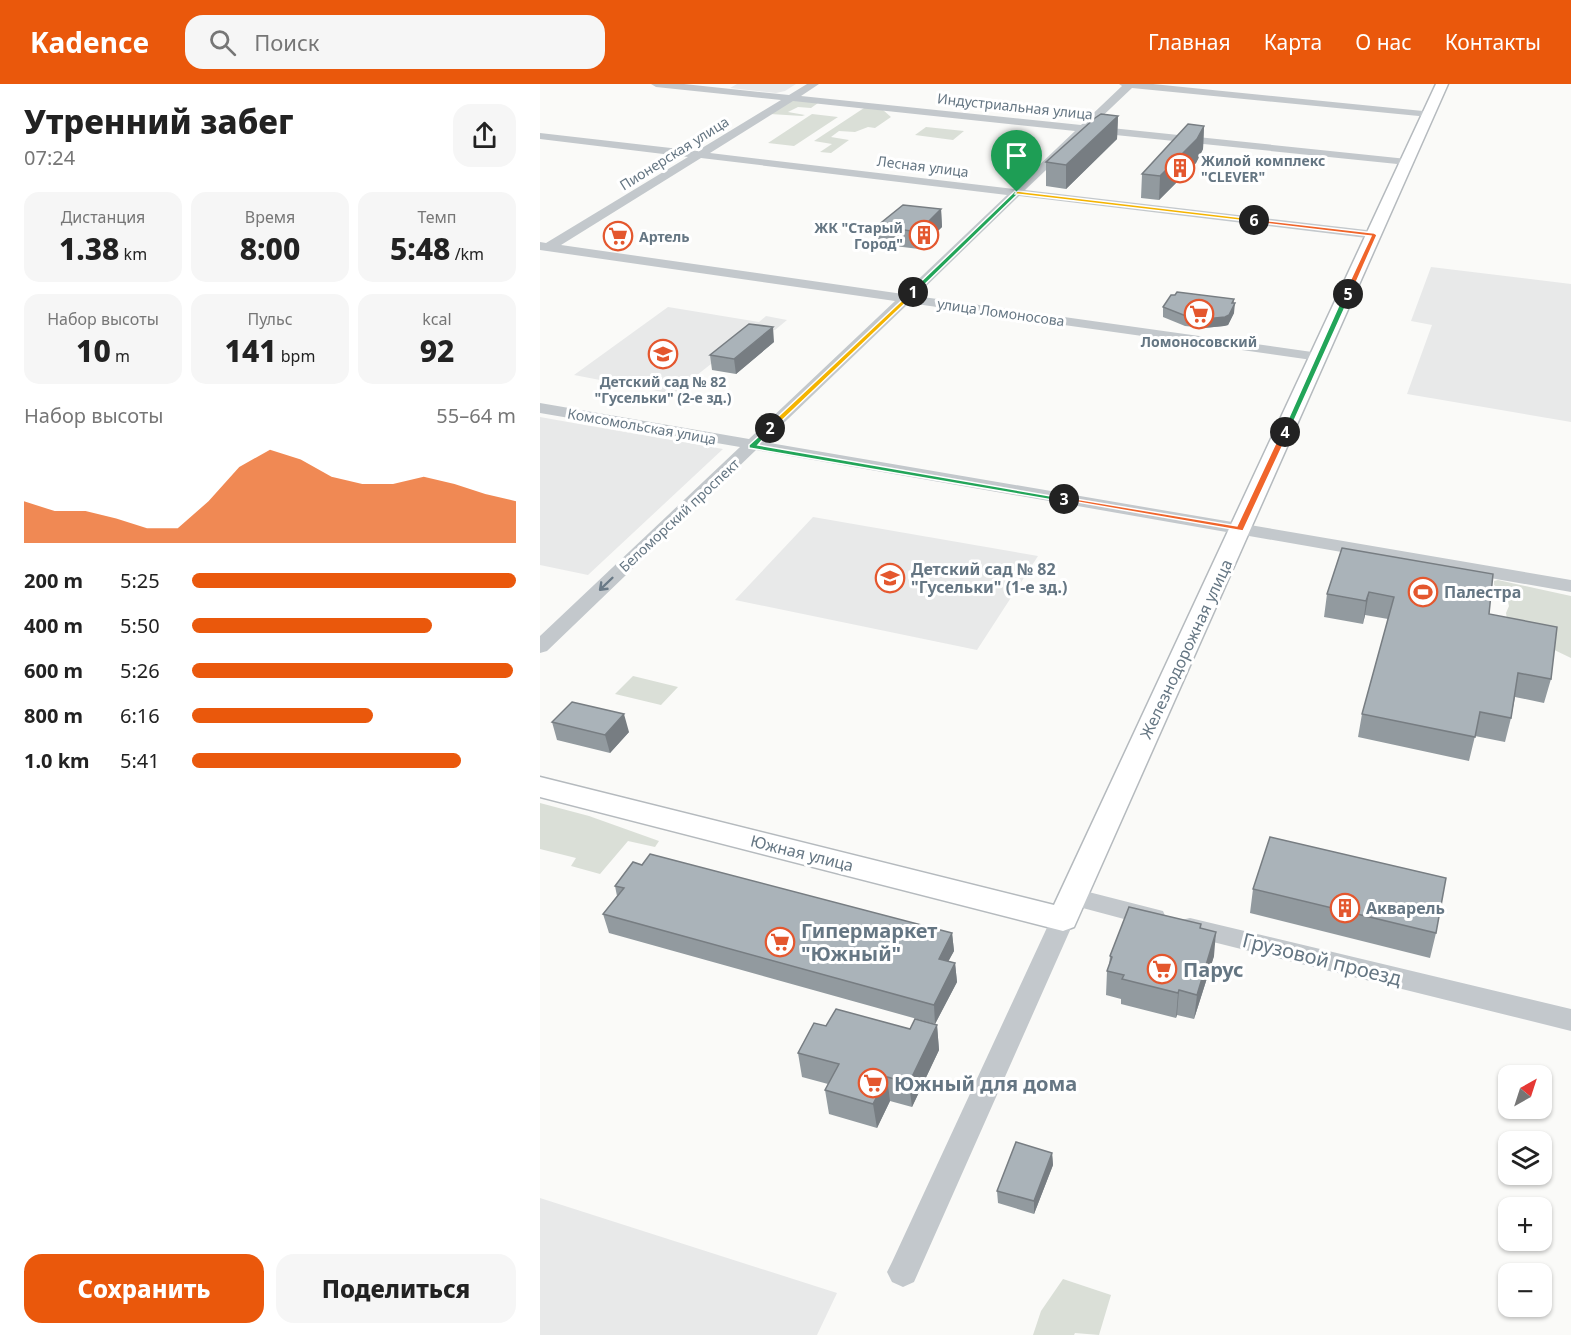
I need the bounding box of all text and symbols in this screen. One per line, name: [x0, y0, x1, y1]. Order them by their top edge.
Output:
search box: [185, 15, 605, 69]
text: Kadence: [30, 23, 149, 61]
icon: search: [206, 26, 239, 59]
text: Поиск: [254, 27, 320, 57]
text: Главная: [1148, 28, 1231, 56]
text: Карта: [1264, 28, 1322, 56]
text: О нас: [1355, 28, 1412, 56]
text: Контакты: [1445, 28, 1541, 56]
street label: Индустриальная улица: [936, 88, 1094, 124]
text: Утренний забег: [24, 99, 293, 144]
button: share: [453, 104, 516, 167]
street label: Пионерская улица: [616, 112, 732, 194]
pin: [991, 130, 1042, 192]
icon: arrive: [1000, 139, 1033, 172]
text: 07:24: [24, 144, 75, 171]
street label: Лесная улица: [876, 151, 970, 181]
place label: Жилой комплекс "СLEVER": [1201, 151, 1325, 186]
building icon: Жилой комплекс "СLEVER": [1164, 152, 1196, 184]
pin: 6: [1239, 205, 1269, 235]
text: Дистанция: [61, 206, 145, 228]
text: Время: [245, 206, 295, 228]
text: Темп: [417, 206, 457, 228]
text: 6: [1249, 209, 1259, 231]
place label: ЖК "Старый Город": [814, 218, 903, 253]
building icon: ЖК "Старый Город": [908, 219, 940, 251]
supermarket icon: Артель: [602, 220, 634, 252]
place label: Артель: [639, 227, 690, 246]
text: 1.38: [59, 228, 119, 269]
text: 8:00: [240, 228, 300, 269]
text: 5:48: [390, 228, 450, 269]
text: km: [119, 243, 147, 265]
text: /km: [450, 243, 484, 265]
pin: 1: [898, 277, 928, 307]
pin: 5: [1333, 279, 1363, 309]
text: 1: [908, 281, 918, 303]
text: 5: [1343, 283, 1353, 305]
street label: улица Ломоносова: [936, 294, 1066, 330]
supermarket icon: Ломоносовский: [1183, 298, 1215, 330]
text: Набор высоты: [47, 308, 159, 330]
text: Пульс: [247, 308, 293, 330]
text: kcal: [422, 308, 452, 330]
text: 10: [76, 330, 111, 371]
text: 141: [225, 330, 277, 371]
text: 92: [420, 330, 454, 371]
place label: Ломоносовский: [1141, 332, 1257, 351]
school or university icon: Детский сад № 82 "Гусельки" (2-е зд.): [647, 338, 679, 370]
text: m: [111, 345, 130, 367]
text: bpm: [277, 345, 315, 367]
place label: Детский сад № 82 "Гусельки" (2-е зд.): [595, 372, 732, 407]
text: Набор высоты: [24, 402, 163, 429]
text: 55–64 m: [436, 402, 516, 429]
street label: Комсомольская улица: [566, 404, 718, 448]
pin: 2: [755, 413, 785, 443]
text: 2: [765, 417, 775, 439]
pin: 4: [1270, 417, 1300, 447]
text: 4: [1280, 421, 1290, 443]
street label: Беломорский проспект: [615, 454, 744, 576]
pin: 3: [1049, 484, 1079, 514]
text: 3: [1059, 488, 1069, 510]
street label: Железнодорожная улица: [1135, 556, 1237, 742]
place label: Детский сад № 82 "Гусельки" (1-е зд.): [911, 558, 1068, 598]
school or university icon: Детский сад № 82 "Гусельки" (1-е зд.): [874, 562, 906, 594]
text: 200 m: [24, 567, 83, 594]
text: 5:25: [120, 567, 160, 594]
sports icon: Палестра: [1407, 576, 1439, 608]
one-way arrow: [598, 577, 613, 591]
place label: Палестра: [1444, 581, 1521, 603]
text: 400 m: [24, 612, 83, 639]
text: 5:50: [120, 612, 160, 639]
text: 600 m: [24, 657, 83, 684]
text: 5:26: [120, 657, 160, 684]
text: 800 m: [24, 702, 83, 729]
text: 6:16: [120, 702, 160, 729]
text: 1.0 km: [24, 747, 90, 774]
text: 5:41: [120, 747, 160, 774]
street label: Южная улица: [748, 830, 856, 876]
building icon: Акварель: [1329, 892, 1361, 924]
place label: Акварель: [1366, 897, 1445, 919]
place label: Гипермаркет "Южный": [801, 917, 937, 967]
supermarket icon: Гипермаркет "Южный": [764, 926, 796, 958]
street label: Грузовой проезд: [1240, 926, 1404, 992]
supermarket icon: Парус: [1146, 953, 1178, 985]
place label: Парус: [1183, 956, 1244, 983]
north arrow: [1498, 1065, 1552, 1119]
map controls: [1498, 1065, 1552, 1317]
supermarket icon: Южный для дома: [857, 1067, 889, 1099]
place label: Южный для дома: [894, 1070, 1077, 1097]
button: layers: [1498, 1131, 1552, 1185]
button: +: [1498, 1197, 1552, 1251]
button: Сохранить: [24, 1254, 264, 1323]
button: Поделиться: [276, 1254, 516, 1323]
button: −: [1498, 1263, 1552, 1317]

